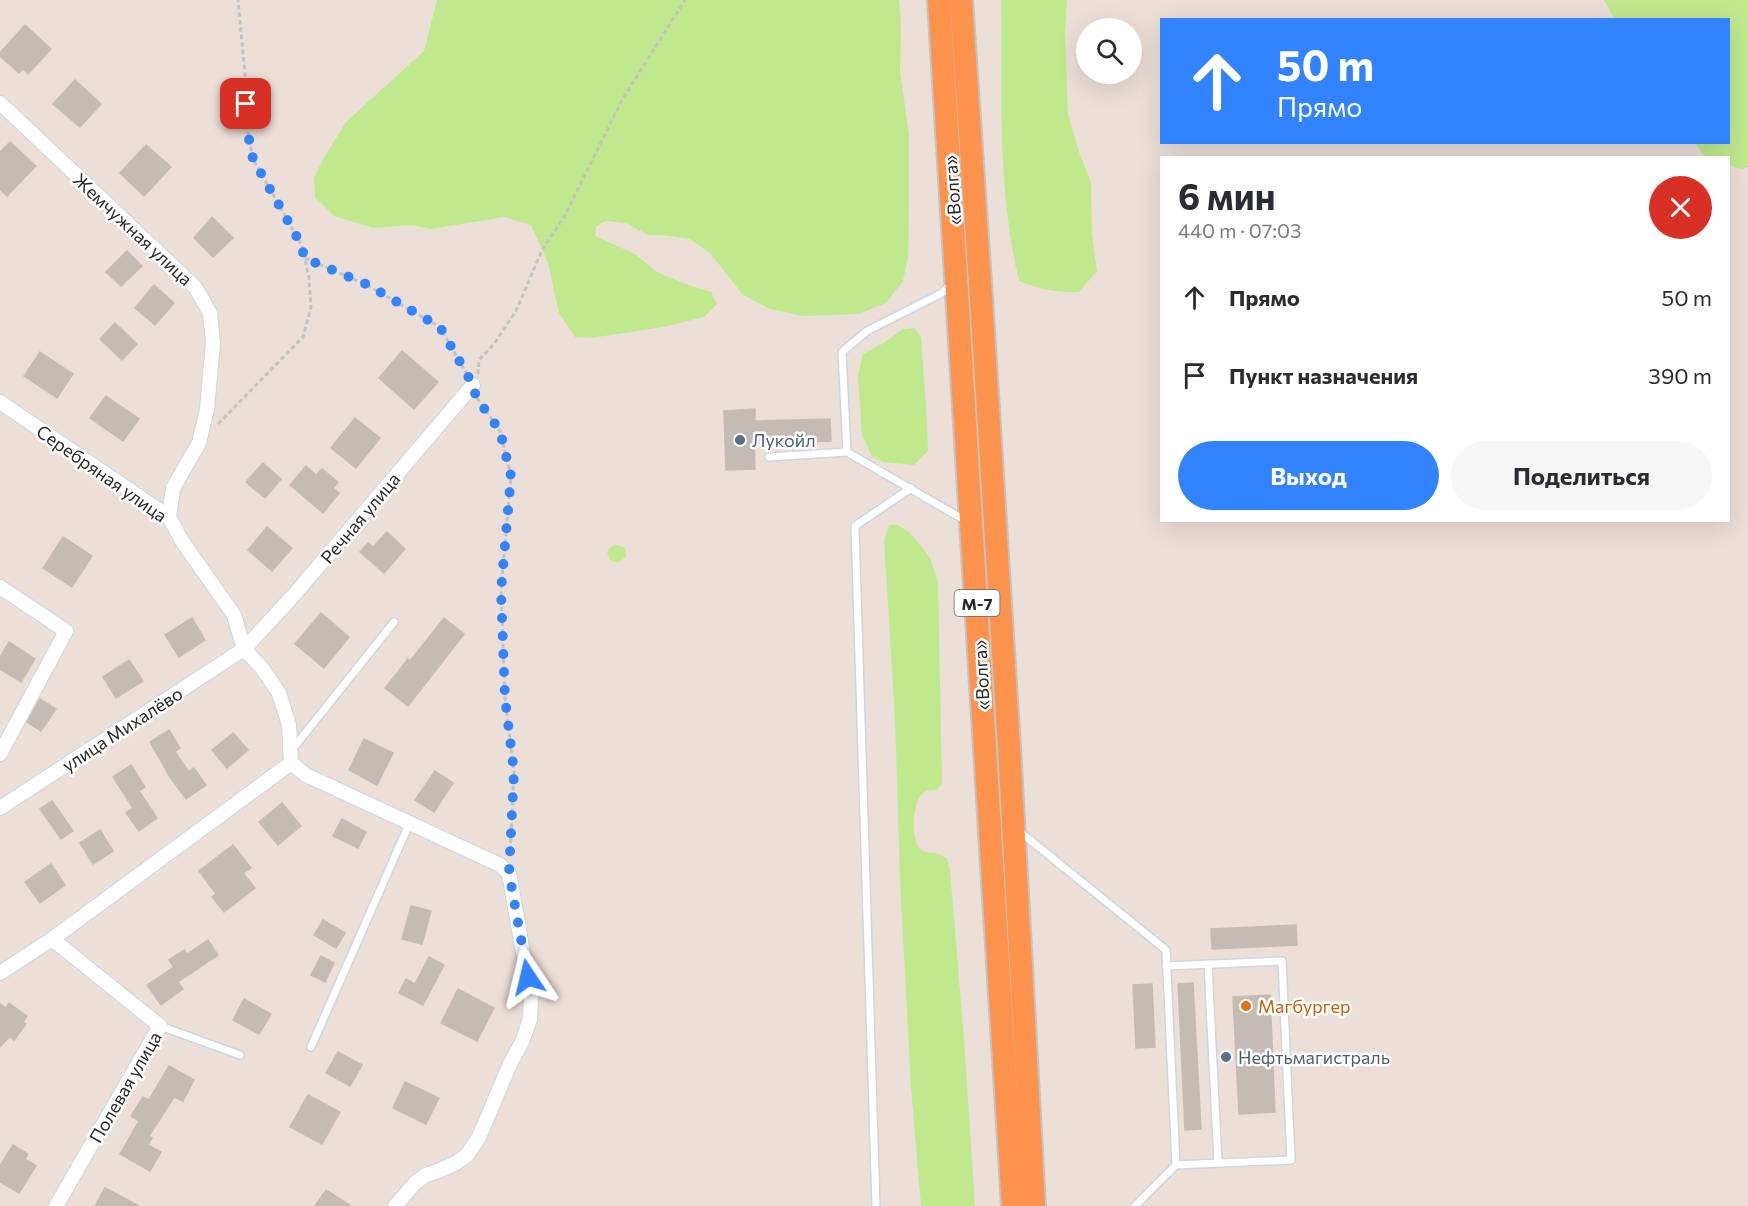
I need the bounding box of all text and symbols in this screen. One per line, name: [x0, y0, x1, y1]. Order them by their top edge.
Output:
map controls: [1076, 18, 1142, 84]
button: search: [1076, 18, 1142, 84]
text: 50 m: [1277, 38, 1374, 90]
icon: ahead: [1178, 42, 1256, 120]
pin: [220, 78, 271, 129]
icon: arrive: [229, 87, 262, 120]
text: Прямо: [1277, 90, 1362, 123]
street label: «Волга»: [939, 154, 965, 226]
street label: Жемчужная улица: [69, 168, 197, 290]
text: 6 мин: [1178, 173, 1276, 217]
button: close: [1649, 176, 1712, 239]
text: 440 m · 07:03: [1178, 218, 1301, 242]
icon: ahead: [1178, 281, 1211, 314]
text: Прямо: [1229, 284, 1300, 311]
text: 50 m: [1662, 284, 1712, 311]
icon: arrive: [1178, 359, 1211, 392]
text: Пункт назначения: [1229, 362, 1418, 389]
text: 390 m: [1648, 362, 1712, 389]
street label: Серебряная улица: [32, 420, 172, 526]
place label: Лукойл: [752, 429, 816, 451]
marker: Лукойл: [733, 433, 747, 447]
button: Выход: [1178, 441, 1439, 510]
button: Поделиться: [1451, 441, 1712, 510]
street label: Речная улица: [316, 468, 404, 568]
road number: М-7: [954, 590, 1000, 616]
street label: «Волга»: [968, 639, 994, 711]
street label: улица Михалёво: [58, 682, 186, 776]
position arrow: [496, 945, 560, 1009]
place label: Магбургер: [1258, 995, 1351, 1017]
marker: Магбургер: [1239, 999, 1253, 1013]
street label: Полевая улица: [84, 1027, 166, 1147]
place label: Нефтьмагистраль: [1238, 1046, 1390, 1068]
marker: Нефтьмагистраль: [1219, 1050, 1233, 1064]

